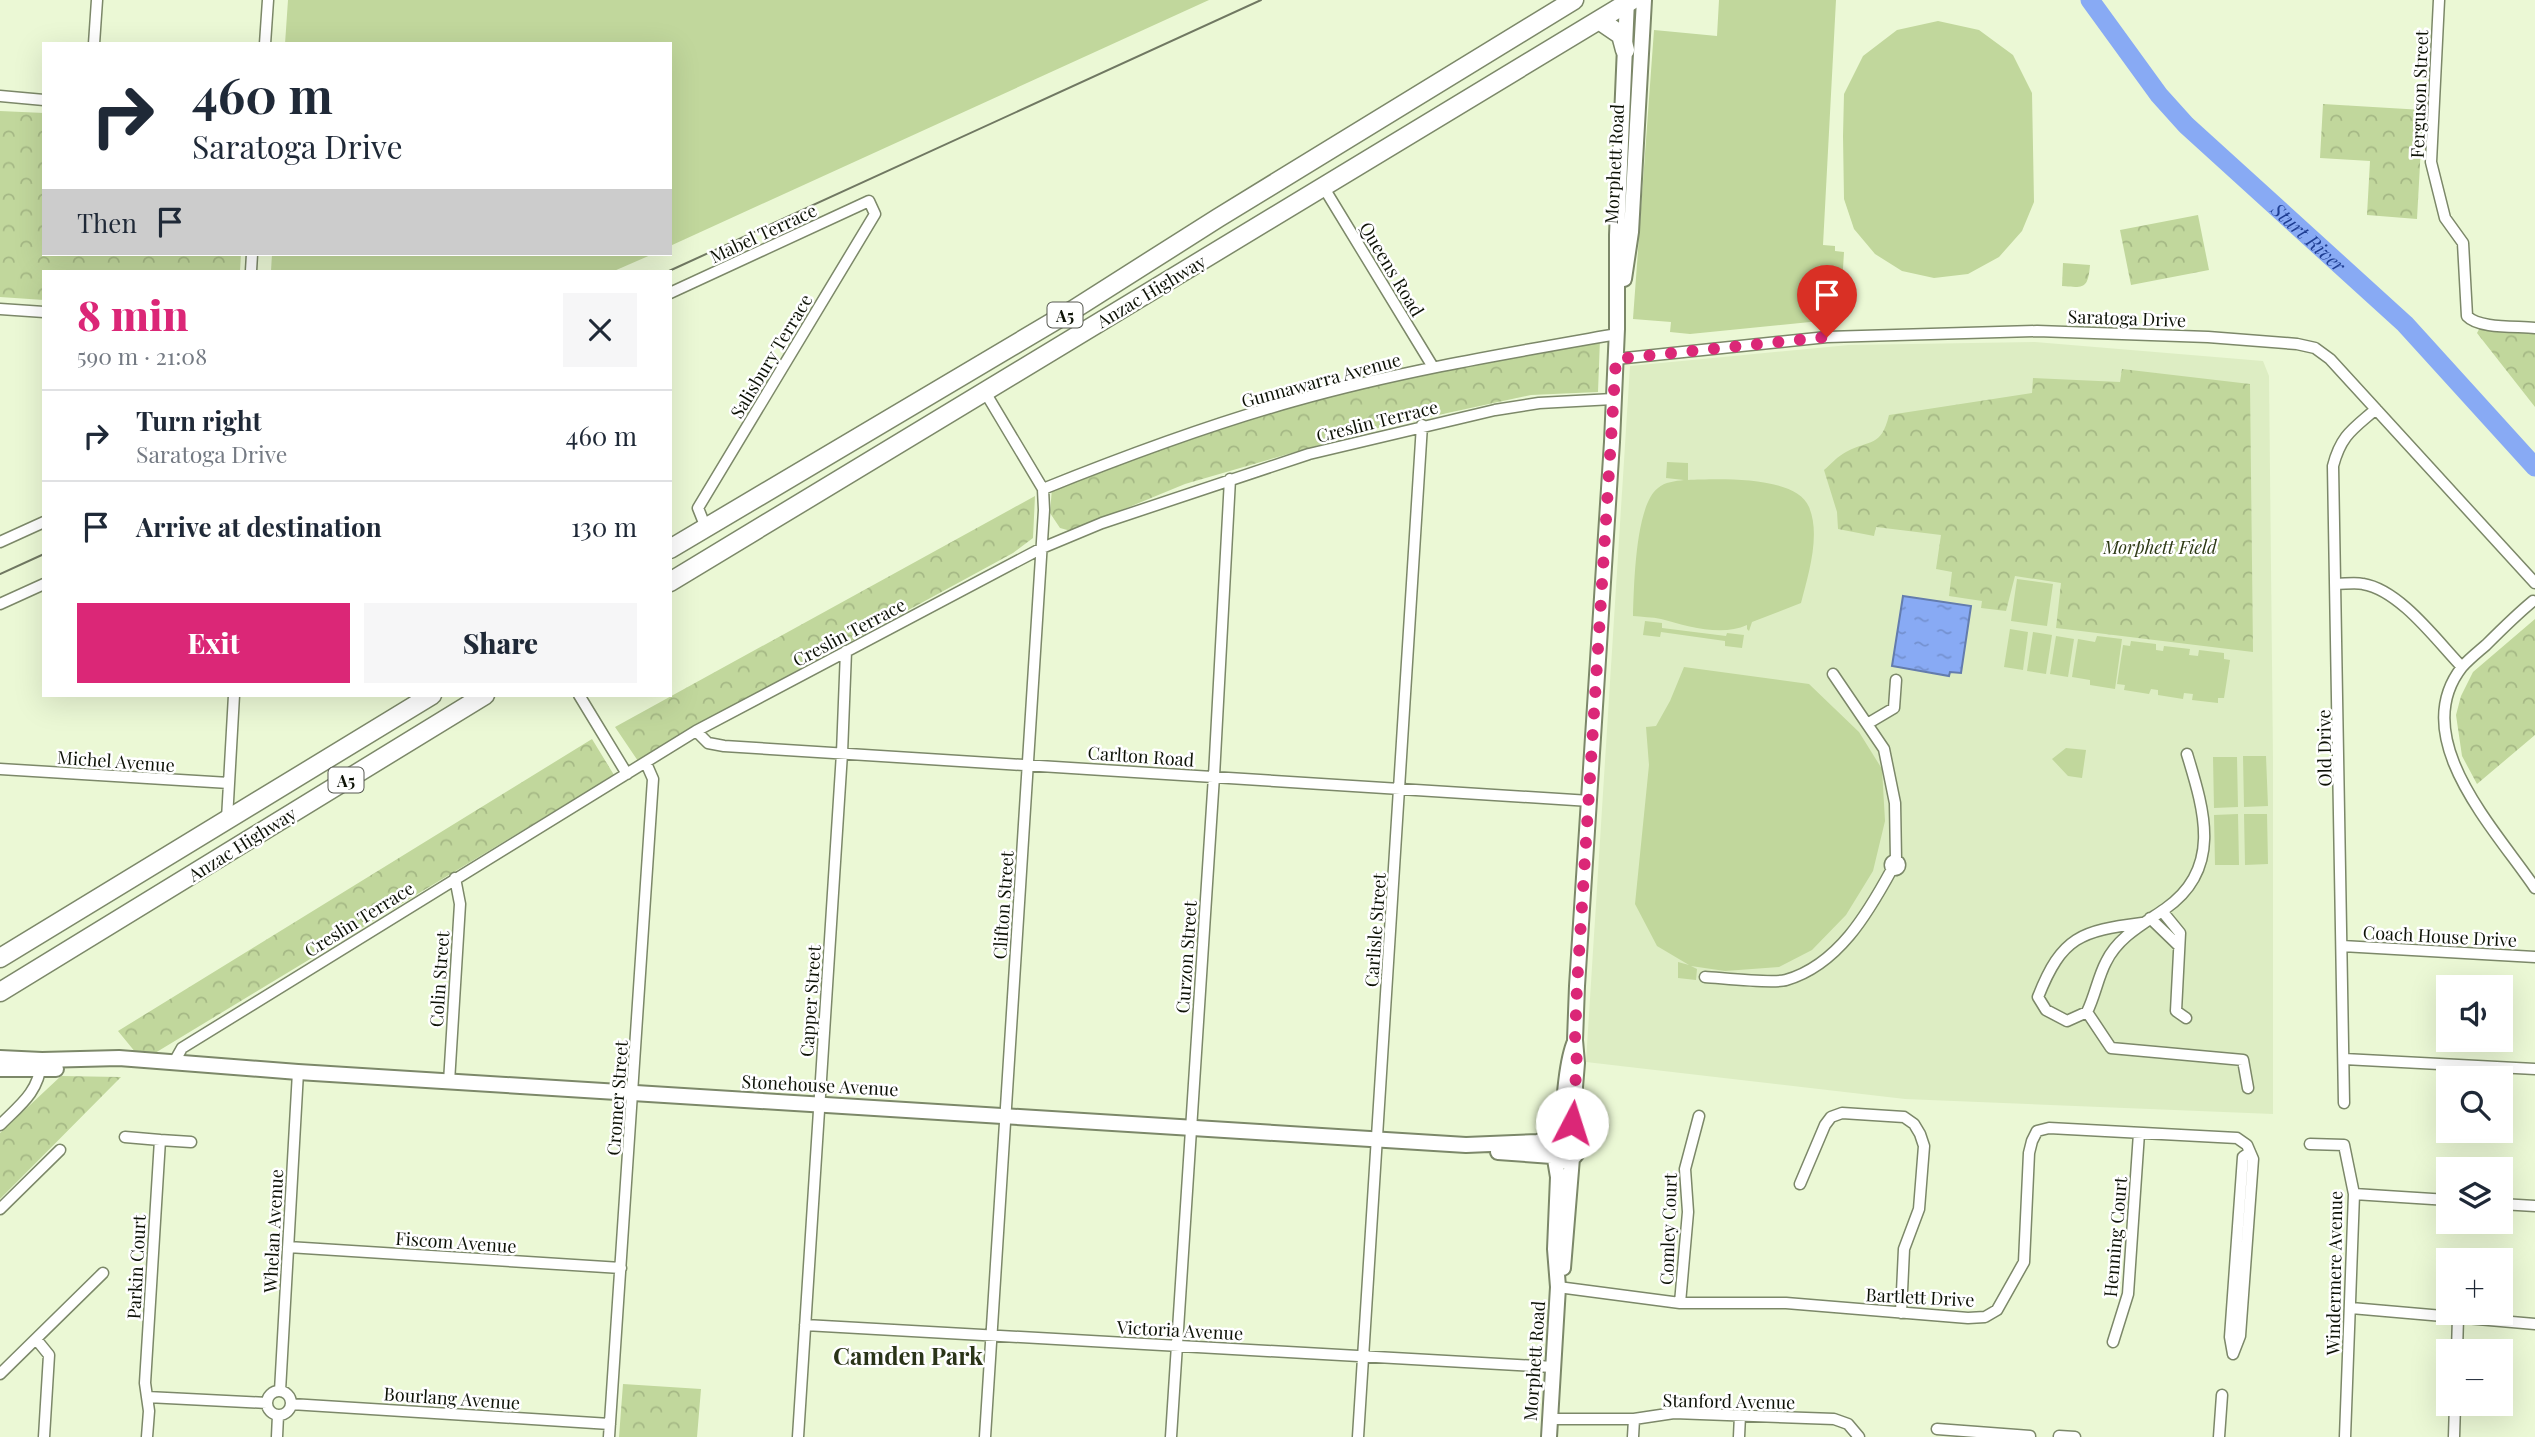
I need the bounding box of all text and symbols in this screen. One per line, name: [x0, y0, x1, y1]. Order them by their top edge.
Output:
street label: Ferguson Street: [2405, 29, 2433, 159]
text: 460 m: [192, 61, 333, 126]
icon: right: [77, 70, 168, 161]
street label: Morphett Road: [1599, 103, 1629, 225]
text: Saratoga Drive: [192, 124, 403, 167]
water label: Sturt River: [2266, 196, 2352, 278]
street label: Mabel Terrace: [706, 198, 820, 268]
icon: arrive: [151, 203, 189, 241]
text: Then: [77, 205, 137, 240]
street label: Queens Road: [1354, 217, 1430, 321]
street label: Anzac Highway: [1091, 249, 1210, 334]
pin: [1797, 265, 1857, 337]
icon: arrive: [1808, 276, 1846, 314]
text: 8 min: [77, 286, 188, 342]
street label: Salisbury Terrace: [724, 289, 818, 423]
button: close: [563, 293, 637, 367]
road number: A5: [1048, 302, 1082, 328]
street label: Saratoga Drive: [2067, 304, 2187, 332]
text: 590 m · 21:08: [77, 340, 207, 371]
street label: Gunnawarra Avenue: [1239, 347, 1403, 413]
street label: Creslin Terrace: [1314, 394, 1440, 448]
text: Turn right: [136, 403, 262, 438]
icon: right: [77, 417, 115, 455]
text: 460 m: [566, 418, 637, 453]
text: Saratoga Drive: [136, 438, 287, 469]
icon: arrive: [77, 508, 115, 546]
text: Arrive at destination: [136, 509, 382, 544]
text: 130 m: [571, 509, 637, 544]
park label: Morphett Field: [2102, 535, 2218, 559]
street label: Creslin Terrace: [788, 592, 910, 672]
button: Exit: [77, 603, 350, 683]
button: Share: [364, 603, 637, 683]
street label: Old Drive: [2311, 709, 2337, 787]
street label: Carlton Road: [1087, 740, 1196, 772]
street label: Michel Avenue: [56, 745, 176, 777]
road number: A5: [328, 768, 364, 792]
street label: Anzac Highway: [182, 801, 301, 887]
street label: Clifton Street: [987, 849, 1019, 960]
street label: Carlisle Street: [1359, 872, 1391, 988]
street label: Creslin Terrace: [300, 876, 418, 962]
street label: Curzon Street: [1170, 899, 1202, 1014]
street label: Coach House Drive: [2362, 920, 2518, 952]
street label: Colin Street: [424, 930, 454, 1028]
street label: Capper Street: [794, 944, 826, 1058]
map controls: [2436, 975, 2513, 1416]
button: sound: [2436, 975, 2513, 1052]
street label: Cromer Street: [601, 1039, 633, 1156]
button: search: [2436, 1066, 2513, 1143]
street label: Stonehouse Avenue: [741, 1069, 899, 1101]
position arrow: [1535, 1086, 1609, 1160]
button: layers: [2436, 1157, 2513, 1234]
street label: Whelan Avenue: [258, 1168, 288, 1295]
street label: Comley Court: [1654, 1172, 1682, 1286]
street label: Henning Court: [2098, 1175, 2132, 1298]
street label: Windermere Avenue: [2321, 1191, 2347, 1356]
street label: Parkin Court: [121, 1214, 151, 1320]
street label: Fiscom Avenue: [395, 1226, 517, 1258]
button: +: [2436, 1248, 2513, 1325]
street label: Bartlett Drive: [1865, 1282, 1975, 1312]
street label: Morphett Road: [1518, 1300, 1550, 1422]
street label: Victoria Avenue: [1115, 1315, 1244, 1345]
district label: Camden Park: [833, 1339, 984, 1371]
button: −: [2436, 1339, 2513, 1416]
street label: Bourlang Avenue: [383, 1381, 521, 1415]
street label: Stanford Avenue: [1662, 1388, 1796, 1414]

